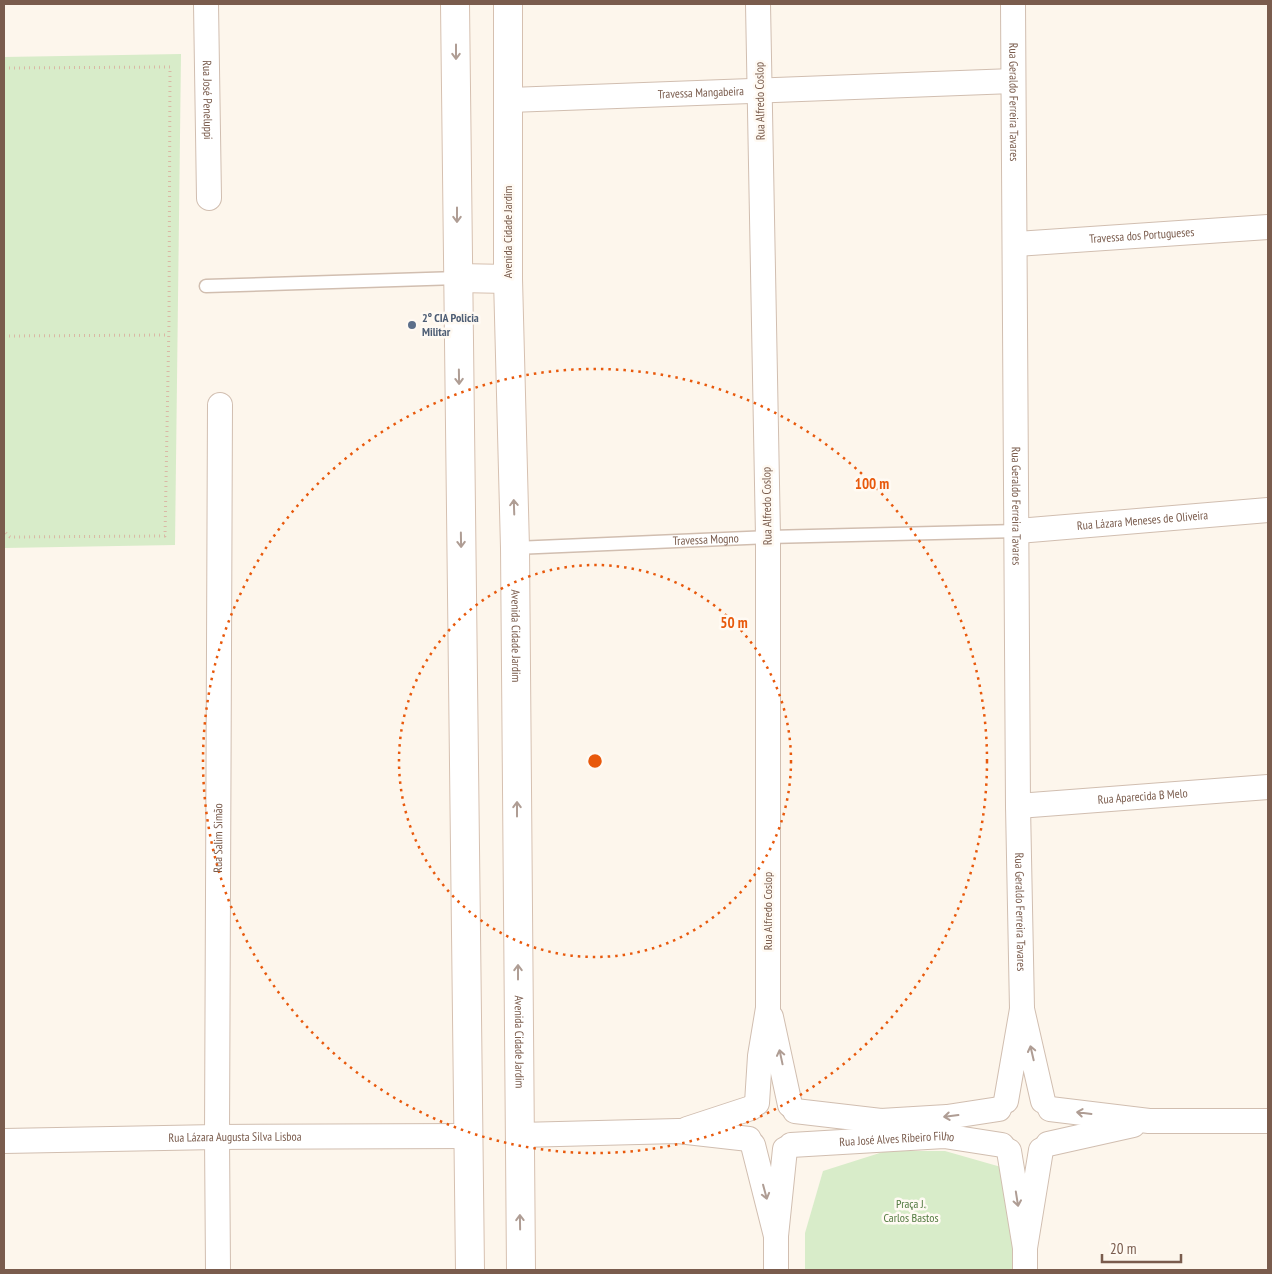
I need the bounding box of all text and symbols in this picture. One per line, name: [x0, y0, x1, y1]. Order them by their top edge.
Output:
street label: Rua Geraldo Ferreira Tavares: [1006, 43, 1022, 161]
one-way arrow: [451, 44, 461, 60]
street label: Rua José Peneluppi: [200, 60, 216, 140]
street label: Rua Alfredo Coslop: [751, 62, 768, 140]
street label: Travessa Mangabeira: [657, 83, 744, 101]
street label: Avenida Cidade Jardim: [500, 185, 515, 278]
one-way arrow: [452, 206, 462, 223]
street label: Travessa dos Portugueses: [1089, 224, 1195, 246]
place label: 2º CIA Policia Militar: [422, 310, 479, 339]
marker: 2º CIA Policia Militar: [406, 319, 418, 331]
one-way arrow: [454, 369, 464, 385]
street label: Rua Geraldo Ferreira Tavares: [1009, 447, 1024, 565]
street label: Rua Alfredo Coslop: [758, 467, 775, 545]
text: 100 m: [855, 474, 889, 493]
one-way arrow: [509, 499, 519, 515]
street label: Rua Lázara Meneses de Oliveira: [1076, 507, 1209, 533]
street label: Travessa Mogno: [672, 530, 739, 548]
one-way arrow: [456, 532, 466, 548]
street label: Avenida Cidade Jardim: [508, 589, 524, 683]
text: 50 m: [720, 613, 748, 632]
centre of rings: [586, 752, 604, 770]
street label: Rua Aparecida B Melo: [1097, 785, 1188, 807]
one-way arrow: [512, 801, 522, 818]
street label: Rua Salim Simão: [210, 803, 225, 873]
street label: Rua Geraldo Ferreira Tavares: [1012, 853, 1029, 971]
street label: Rua Alfredo Coslop: [760, 872, 775, 950]
one-way arrow: [513, 964, 523, 980]
street label: Avenida Cidade Jardim: [512, 995, 527, 1089]
one-way arrow: [1027, 1046, 1036, 1062]
one-way arrow: [775, 1050, 785, 1066]
one-way arrow: [1076, 1108, 1092, 1118]
one-way arrow: [943, 1111, 959, 1121]
street label: Rua José Alves Ribeiro Filho: [839, 1128, 956, 1149]
street label: Rua Lázara Augusta Silva Lisboa: [168, 1129, 302, 1145]
one-way arrow: [761, 1183, 770, 1199]
one-way arrow: [1012, 1190, 1022, 1206]
park label: Praça J. Carlos Bastos: [884, 1196, 938, 1225]
one-way arrow: [515, 1214, 525, 1230]
scale bar: [1102, 1232, 1181, 1264]
text: 20 m: [1110, 1239, 1136, 1258]

